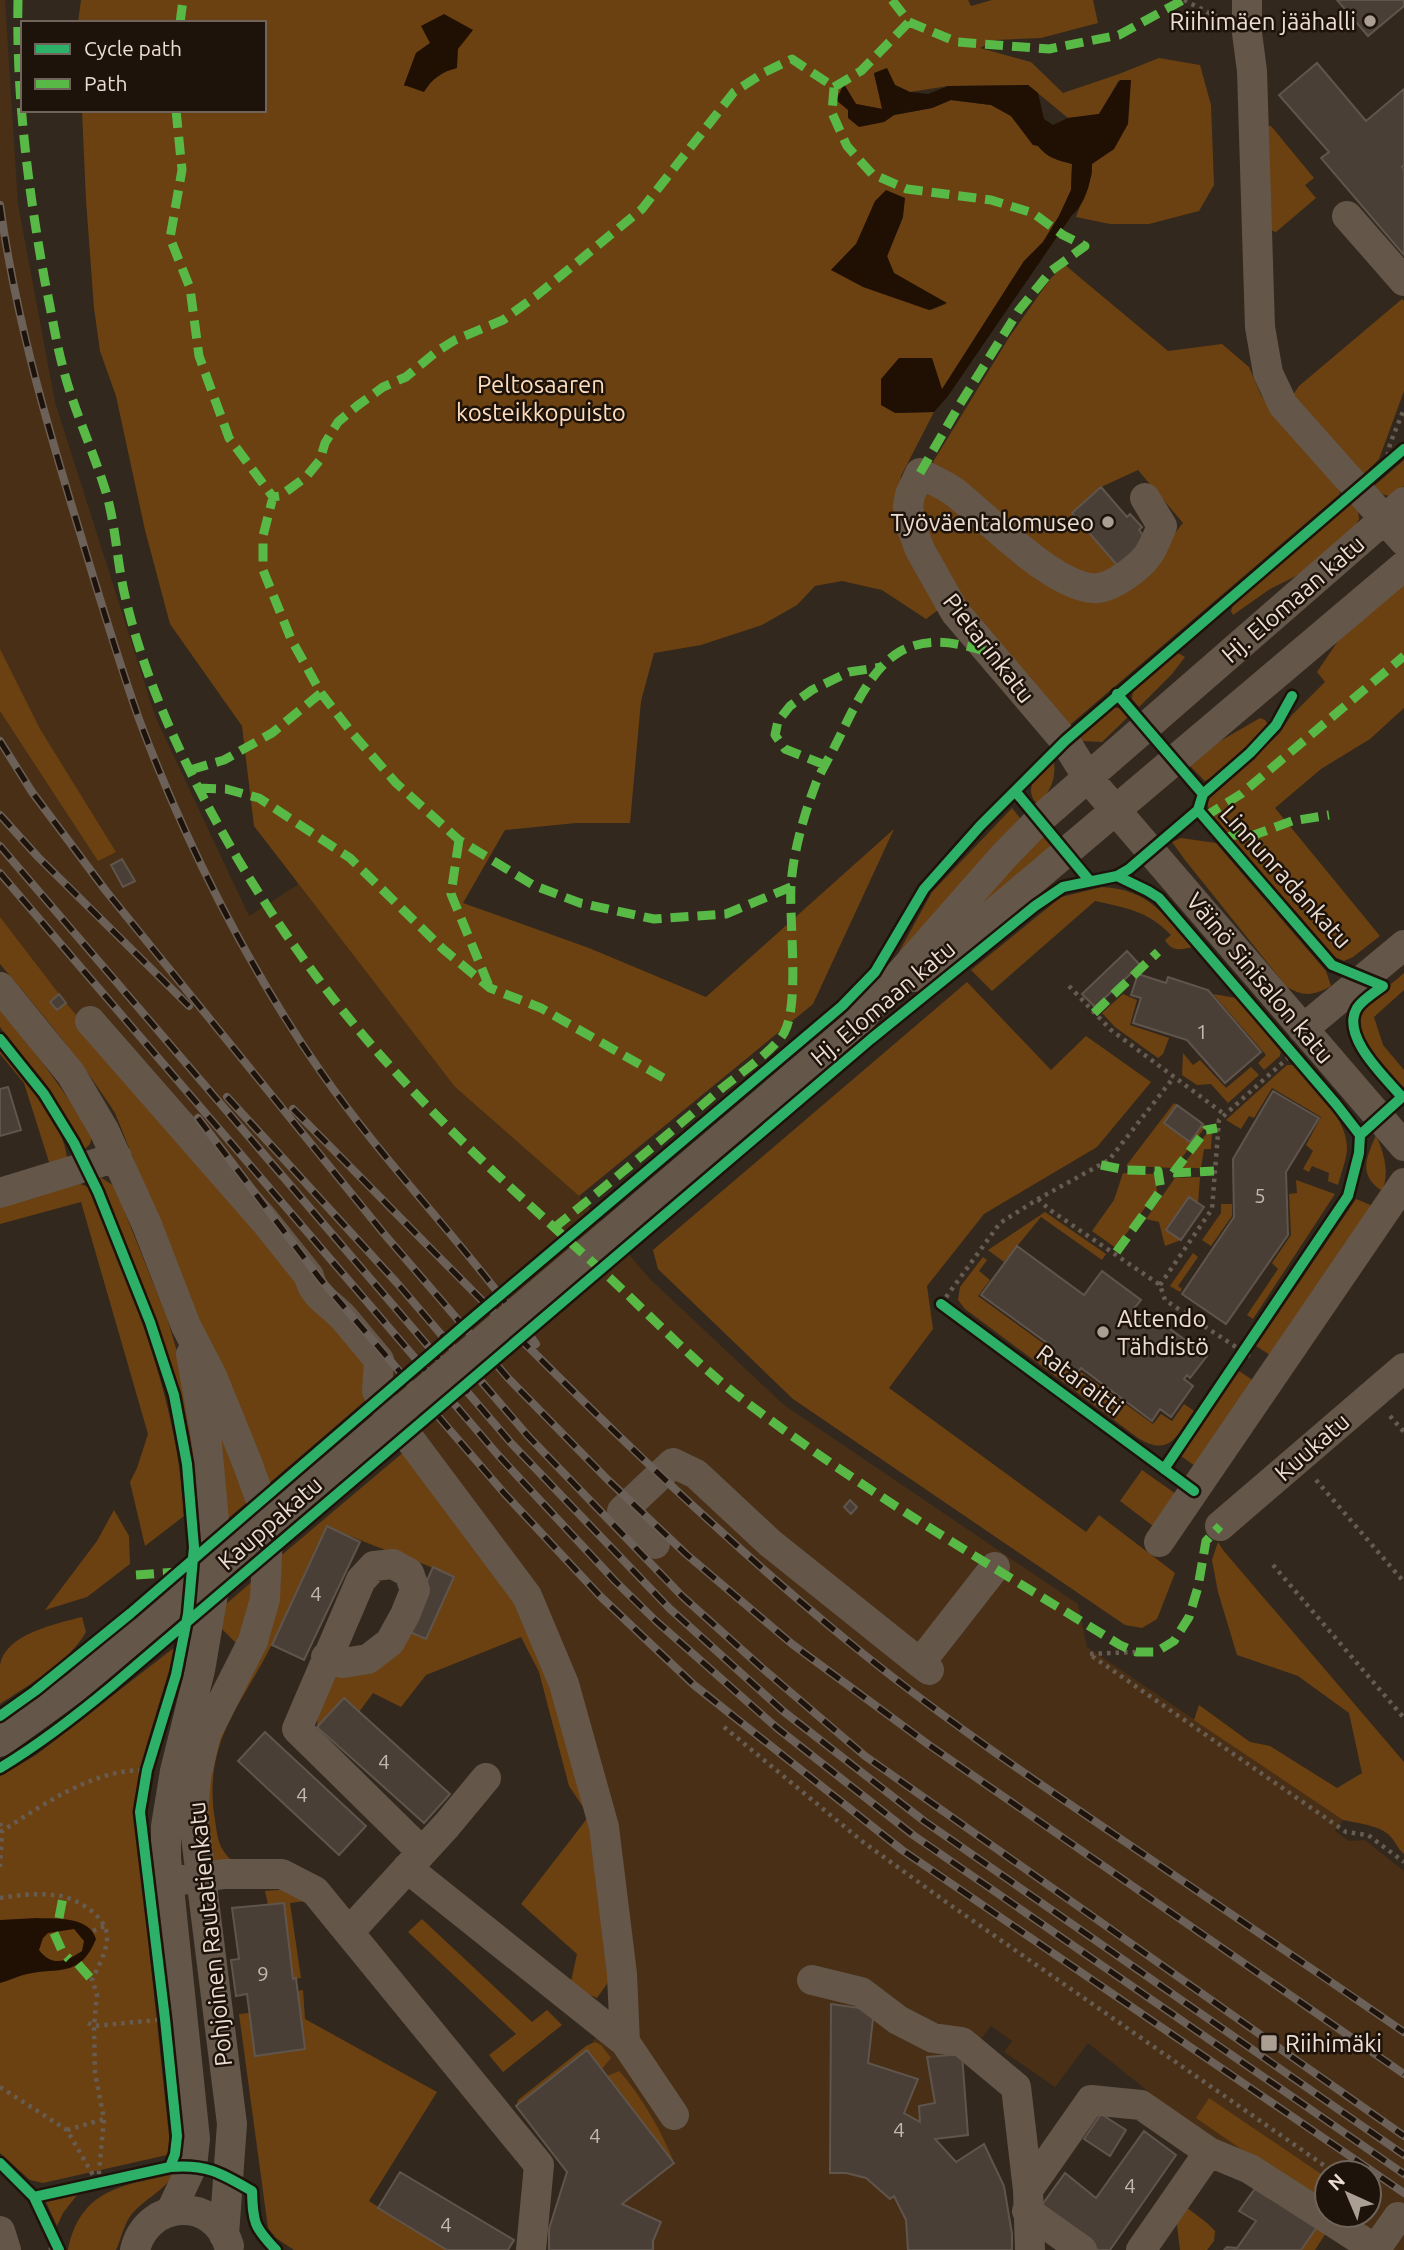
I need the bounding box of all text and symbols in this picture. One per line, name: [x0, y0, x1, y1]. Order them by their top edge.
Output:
place label: Riihimäen jäähalli: [1169, 8, 1356, 35]
marker: Riihimäen jäähalli: [1362, 13, 1378, 29]
legend: [21, 21, 266, 112]
text: Cycle path: [84, 36, 182, 60]
text: Path: [84, 71, 127, 95]
park label: Peltosaaren kosteikkopuisto: [456, 371, 626, 426]
place label: Työväentalomuseo: [890, 509, 1094, 536]
marker: Työväentalomuseo: [1100, 514, 1116, 530]
street label: Hj. Elomaan katu: [1216, 530, 1370, 668]
street label: Pietarinkatu: [938, 588, 1040, 708]
street label: Linnunradankatu: [1215, 800, 1357, 954]
street label: Väinö Sinisalon katu: [1181, 887, 1339, 1069]
street label: Hj. Elomaan katu: [805, 935, 961, 1071]
house number: 1: [1196, 1019, 1208, 1043]
house number: 5: [1254, 1183, 1266, 1207]
place label: Attendo Tähdistö: [1117, 1305, 1209, 1360]
marker: Attendo Tähdistö: [1095, 1324, 1111, 1340]
street label: Rataraitti: [1032, 1339, 1128, 1421]
street label: Kuukatu: [1269, 1407, 1355, 1487]
street label: Kauppakatu: [213, 1471, 327, 1575]
house number: 4: [310, 1581, 322, 1605]
house number: 4: [378, 1749, 390, 1773]
house number: 4: [296, 1782, 308, 1806]
street label: Pohjoinen Rautatienkatu: [183, 1800, 237, 2068]
house number: 9: [257, 1961, 269, 1985]
place label: Riihimäki: [1285, 2030, 1382, 2057]
marker: Riihimäki: [1259, 2033, 1279, 2053]
house number: 4: [893, 2117, 905, 2141]
house number: 4: [589, 2123, 601, 2147]
north arrow: [1313, 2159, 1383, 2229]
text: N: [1323, 2169, 1349, 2195]
house number: 4: [1124, 2173, 1136, 2197]
house number: 4: [440, 2212, 452, 2236]

